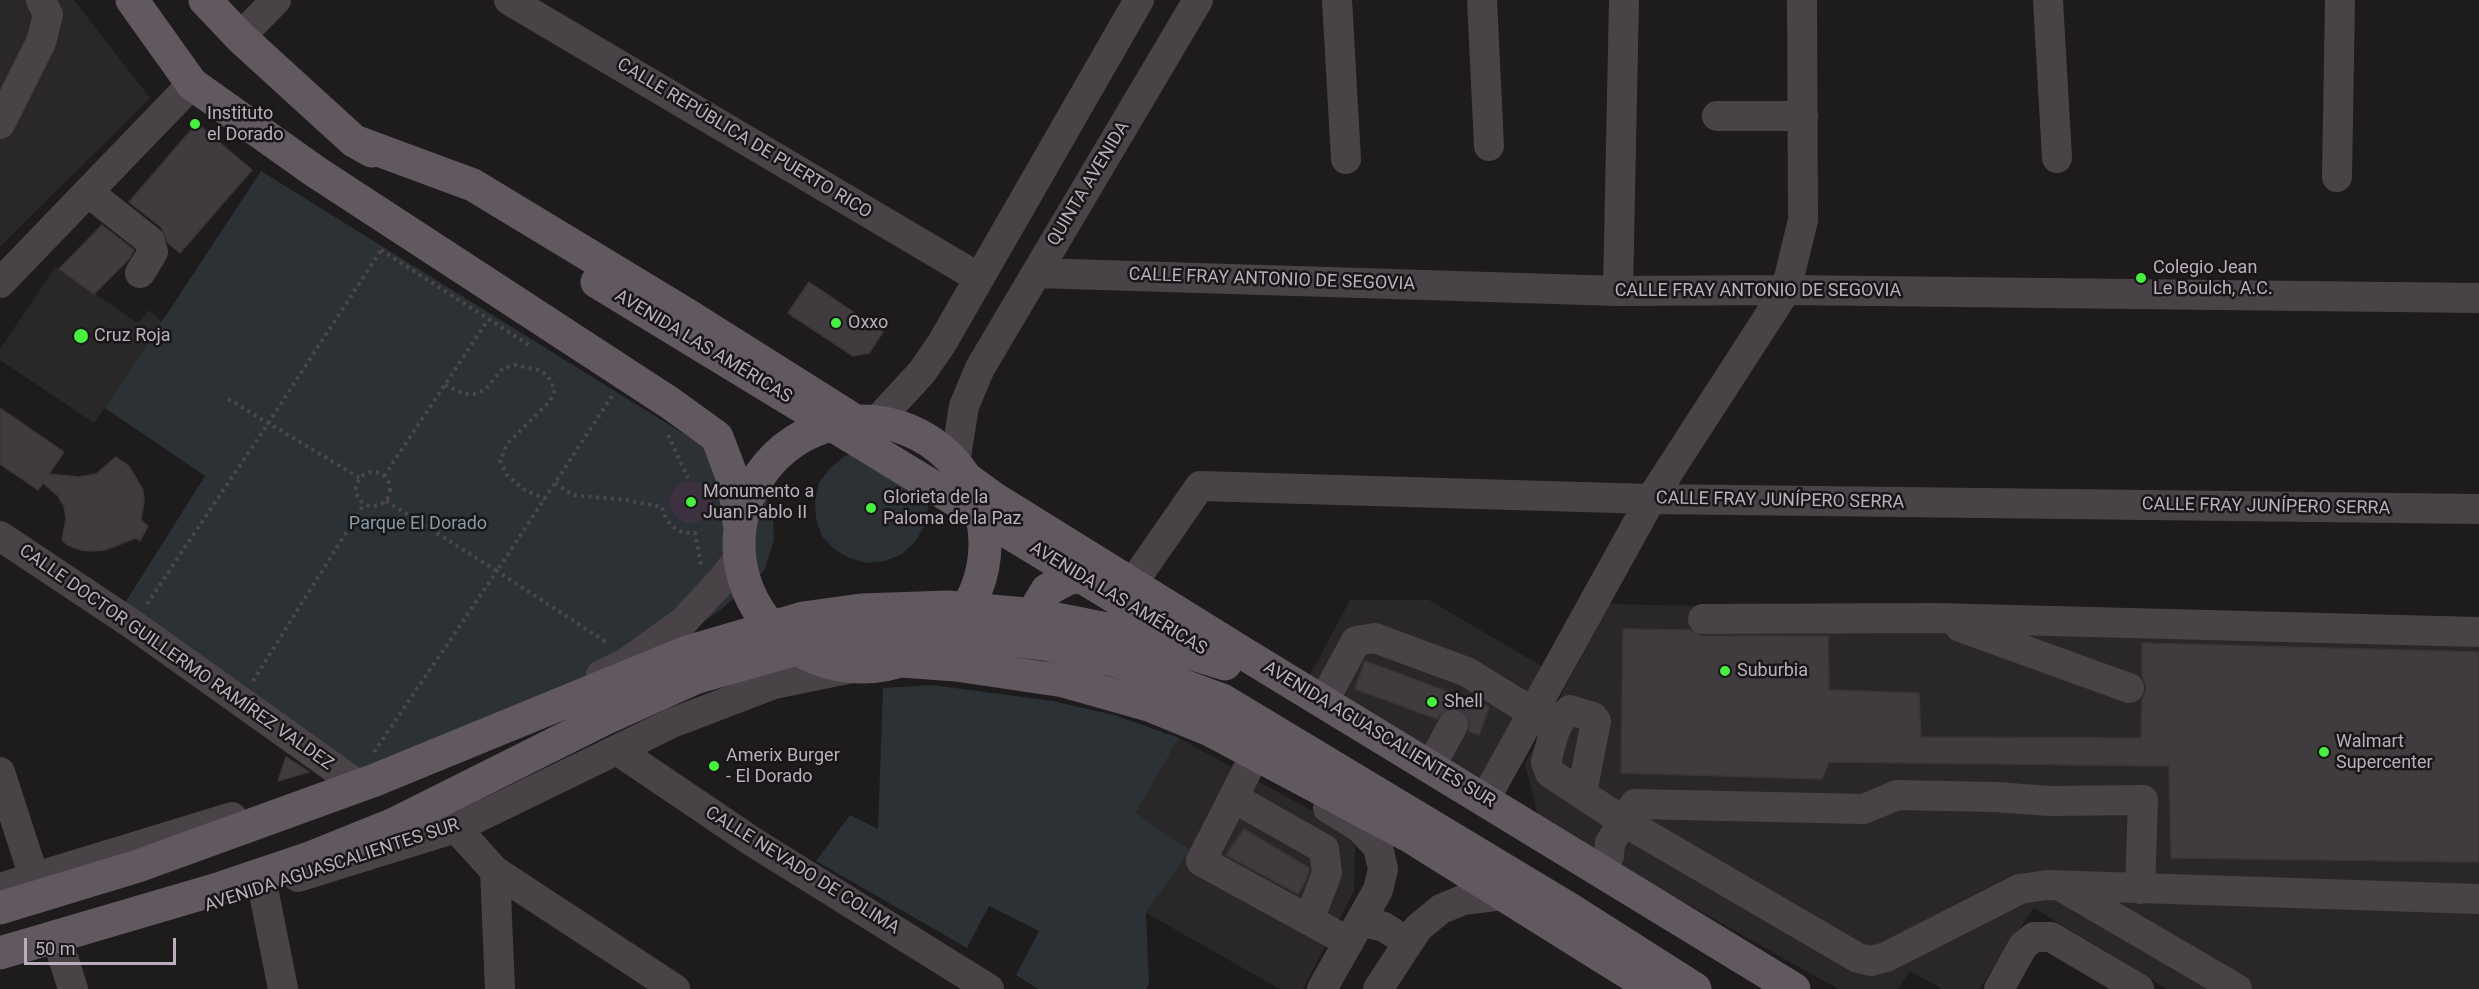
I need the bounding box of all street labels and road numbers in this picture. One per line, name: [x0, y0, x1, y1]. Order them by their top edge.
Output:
street label: CALLE REPÚBLICA DE PUERTO RICO: [613, 54, 875, 224]
street label: QUINTA AVENIDA: [1043, 118, 1135, 250]
street label: CALLE FRAY ANTONIO DE SEGOVIA: [1128, 264, 1416, 296]
street label: CALLE FRAY ANTONIO DE SEGOVIA: [1615, 280, 1901, 302]
street label: AVENIDA LAS AMÉRICAS: [611, 286, 795, 408]
street label: CALLE FRAY JUNÍPERO SERRA: [1656, 488, 1904, 514]
street label: CALLE FRAY JUNÍPERO SERRA: [2142, 494, 2390, 520]
street label: AVENIDA LAS AMÉRICAS: [1026, 538, 1210, 660]
street label: CALLE DOCTOR GUILLERMO RAMÍREZ VALDEZ: [15, 541, 337, 775]
street label: AVENIDA AGUASCALIENTES SUR: [1259, 657, 1499, 813]
street label: CALLE NEVADO DE COLIMA: [701, 802, 903, 940]
street label: AVENIDA AGUASCALIENTES SUR: [202, 815, 462, 917]

